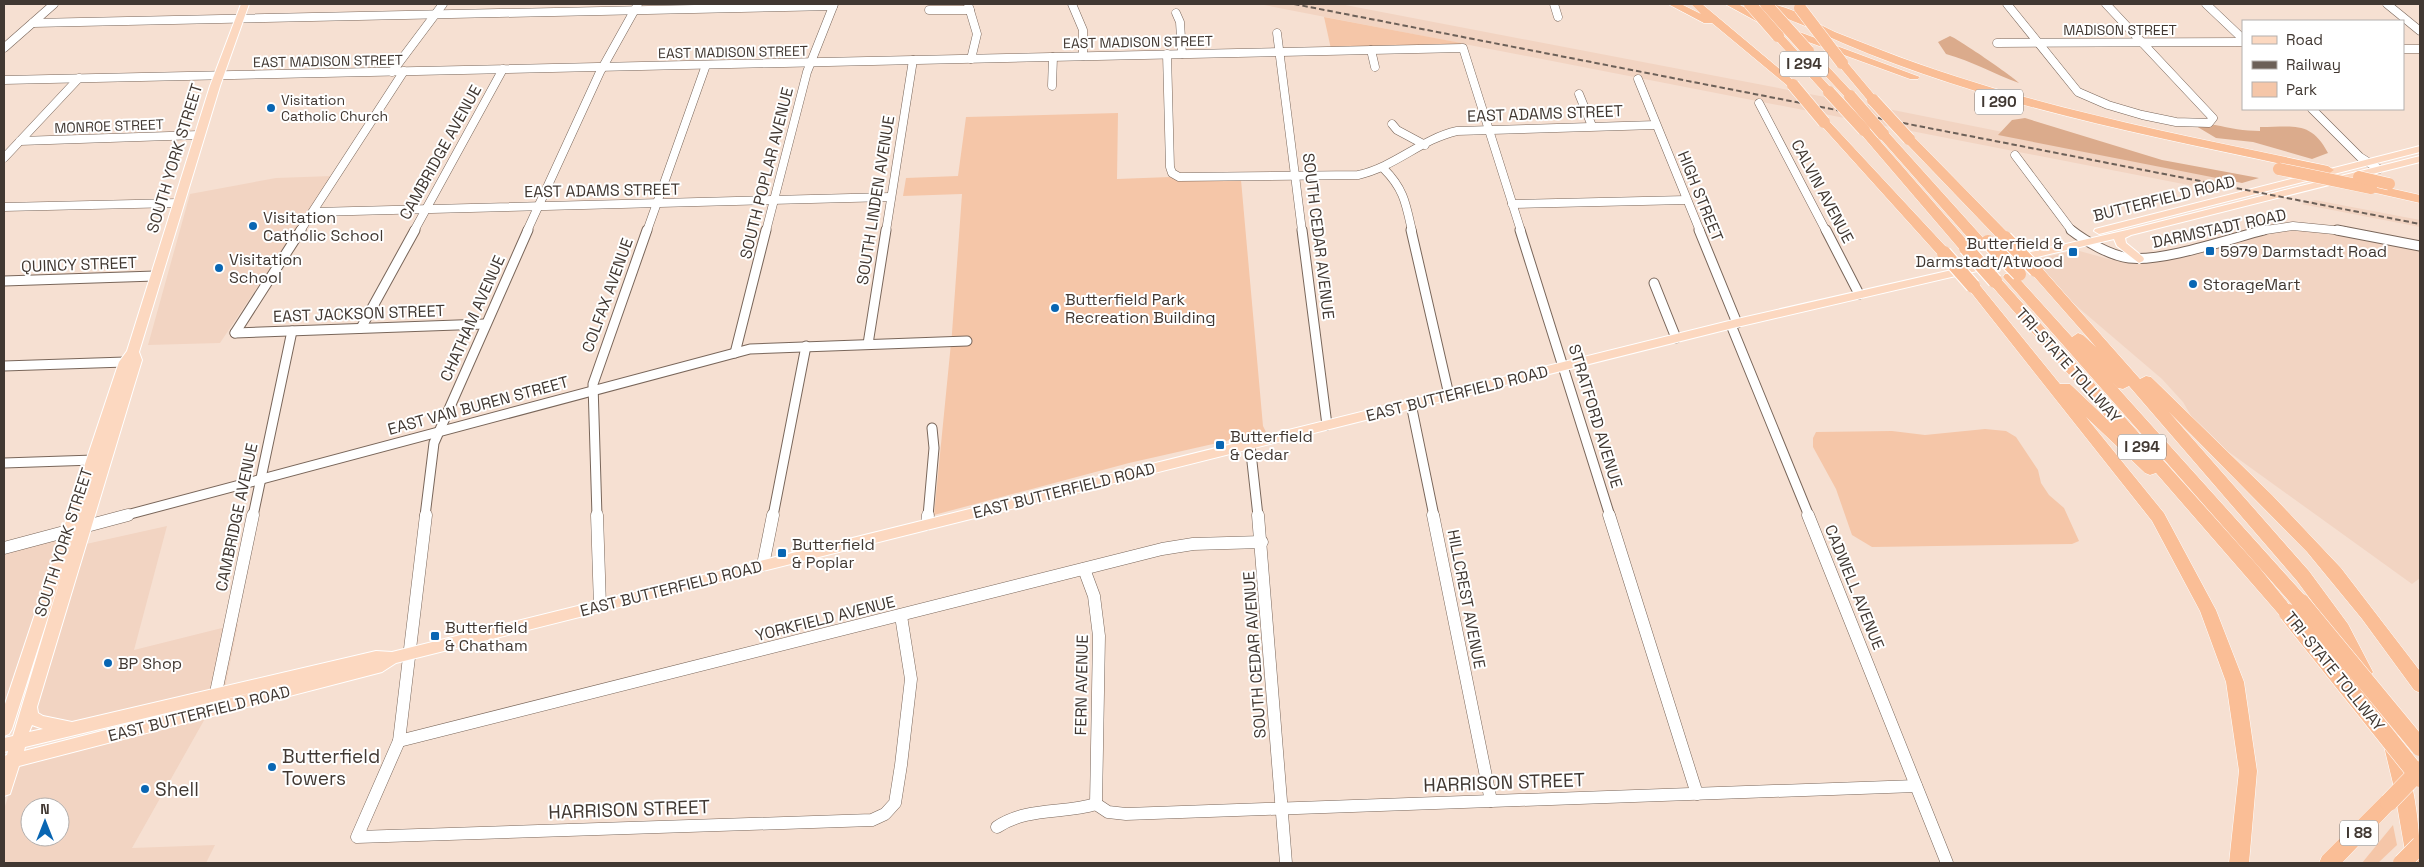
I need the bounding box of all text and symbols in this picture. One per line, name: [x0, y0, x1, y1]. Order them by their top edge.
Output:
legend: [2242, 20, 2404, 110]
street label: MADISON STREET: [2063, 21, 2177, 39]
text: Road: [2286, 30, 2323, 49]
street label: EAST MADISON STREET: [1063, 32, 1213, 52]
street label: EAST MADISON STREET: [658, 42, 808, 62]
street label: EAST MADISON STREET: [253, 51, 403, 71]
road number: I 294: [1780, 52, 1828, 76]
text: Railway: [2286, 55, 2341, 74]
text: Park: [2286, 80, 2317, 99]
street label: SOUTH YORK STREET: [142, 81, 207, 235]
street label: CAMBRIDGE AVENUE: [395, 81, 486, 223]
street label: SOUTH POPLAR AVENUE: [735, 85, 798, 261]
road number: I 290: [1975, 90, 2023, 114]
place label: Visitation Catholic Church: [281, 91, 388, 125]
street label: EAST ADAMS STREET: [1467, 100, 1623, 127]
marker: Visitation Catholic Church: [265, 102, 277, 114]
street label: SOUTH LINDEN AVENUE: [852, 114, 899, 286]
street label: MONROE STREET: [54, 115, 164, 137]
street label: CALVIN AVENUE: [1786, 136, 1859, 247]
street label: HIGH STREET: [1673, 148, 1728, 245]
street label: SOUTH CEDAR AVENUE: [1298, 152, 1339, 320]
street label: BUTTERFIELD ROAD: [2091, 171, 2237, 226]
street label: EAST ADAMS STREET: [524, 179, 680, 202]
street label: DARMSTADT ROAD: [2150, 204, 2288, 253]
place label: Visitation Catholic School: [263, 207, 383, 246]
marker: Visitation Catholic School: [247, 220, 259, 232]
place label: Butterfield & Darmstadt/Atwood: [1916, 233, 2063, 272]
street label: COLFAX AVENUE: [577, 235, 638, 355]
place label: 5979 Darmstadt Road: [2220, 241, 2387, 262]
marker: 5979 Darmstadt Road: [2204, 245, 2216, 257]
marker: Butterfield & Darmstadt/Atwood: [2067, 246, 2079, 258]
place label: Visitation School: [229, 249, 302, 288]
street label: QUINCY STREET: [21, 252, 137, 277]
street label: CHATHAM AVENUE: [435, 252, 510, 385]
marker: Visitation School: [213, 262, 225, 274]
place label: StorageMart: [2203, 274, 2301, 295]
marker: StorageMart: [2187, 278, 2199, 290]
place label: Butterfield Park Recreation Building: [1065, 289, 1216, 328]
street label: EAST JACKSON STREET: [273, 300, 445, 327]
marker: Butterfield Park Recreation Building: [1049, 302, 1061, 314]
street label: TRI-STATE TOLLWAY: [2011, 303, 2126, 427]
street label: STRATFORD AVENUE: [1564, 342, 1627, 491]
street label: EAST BUTTERFIELD ROAD: [1364, 361, 1550, 426]
street label: EAST VAN BUREN STREET: [385, 371, 571, 440]
place label: Butterfield & Cedar: [1230, 426, 1313, 465]
road number: I 294: [2118, 434, 2166, 460]
marker: Butterfield & Cedar: [1214, 439, 1226, 451]
street label: CAMBRIDGE AVENUE: [211, 441, 262, 593]
street label: EAST BUTTERFIELD ROAD: [971, 458, 1157, 523]
street label: SOUTH YORK STREET: [30, 465, 97, 619]
street label: CADWELL AVENUE: [1820, 522, 1889, 653]
street label: HILLCREST AVENUE: [1443, 528, 1490, 671]
place label: Butterfield & Poplar: [792, 534, 875, 573]
marker: Butterfield & Poplar: [776, 547, 788, 559]
street label: EAST BUTTERFIELD ROAD: [578, 556, 764, 621]
street label: SOUTH CEDAR AVENUE: [1238, 571, 1271, 739]
street label: YORKFIELD AVENUE: [753, 591, 897, 646]
street label: TRI-STATE TOLLWAY: [2280, 607, 2389, 736]
place label: Butterfield & Chatham: [445, 617, 528, 656]
marker: Butterfield & Chatham: [429, 630, 441, 642]
street label: FERN AVENUE: [1070, 634, 1093, 736]
place label: BP Shop: [118, 653, 182, 674]
marker: BP Shop: [102, 657, 114, 669]
street label: EAST BUTTERFIELD ROAD: [106, 681, 292, 746]
place label: Butterfield Towers: [282, 744, 380, 791]
marker: Butterfield Towers: [266, 761, 278, 773]
street label: HARRISON STREET: [1423, 767, 1585, 798]
place label: Shell: [155, 777, 199, 802]
marker: Shell: [139, 783, 151, 795]
street label: HARRISON STREET: [548, 794, 710, 825]
north arrow: [20, 797, 70, 847]
text: N: [40, 800, 50, 818]
road number: I 88: [2340, 820, 2378, 846]

